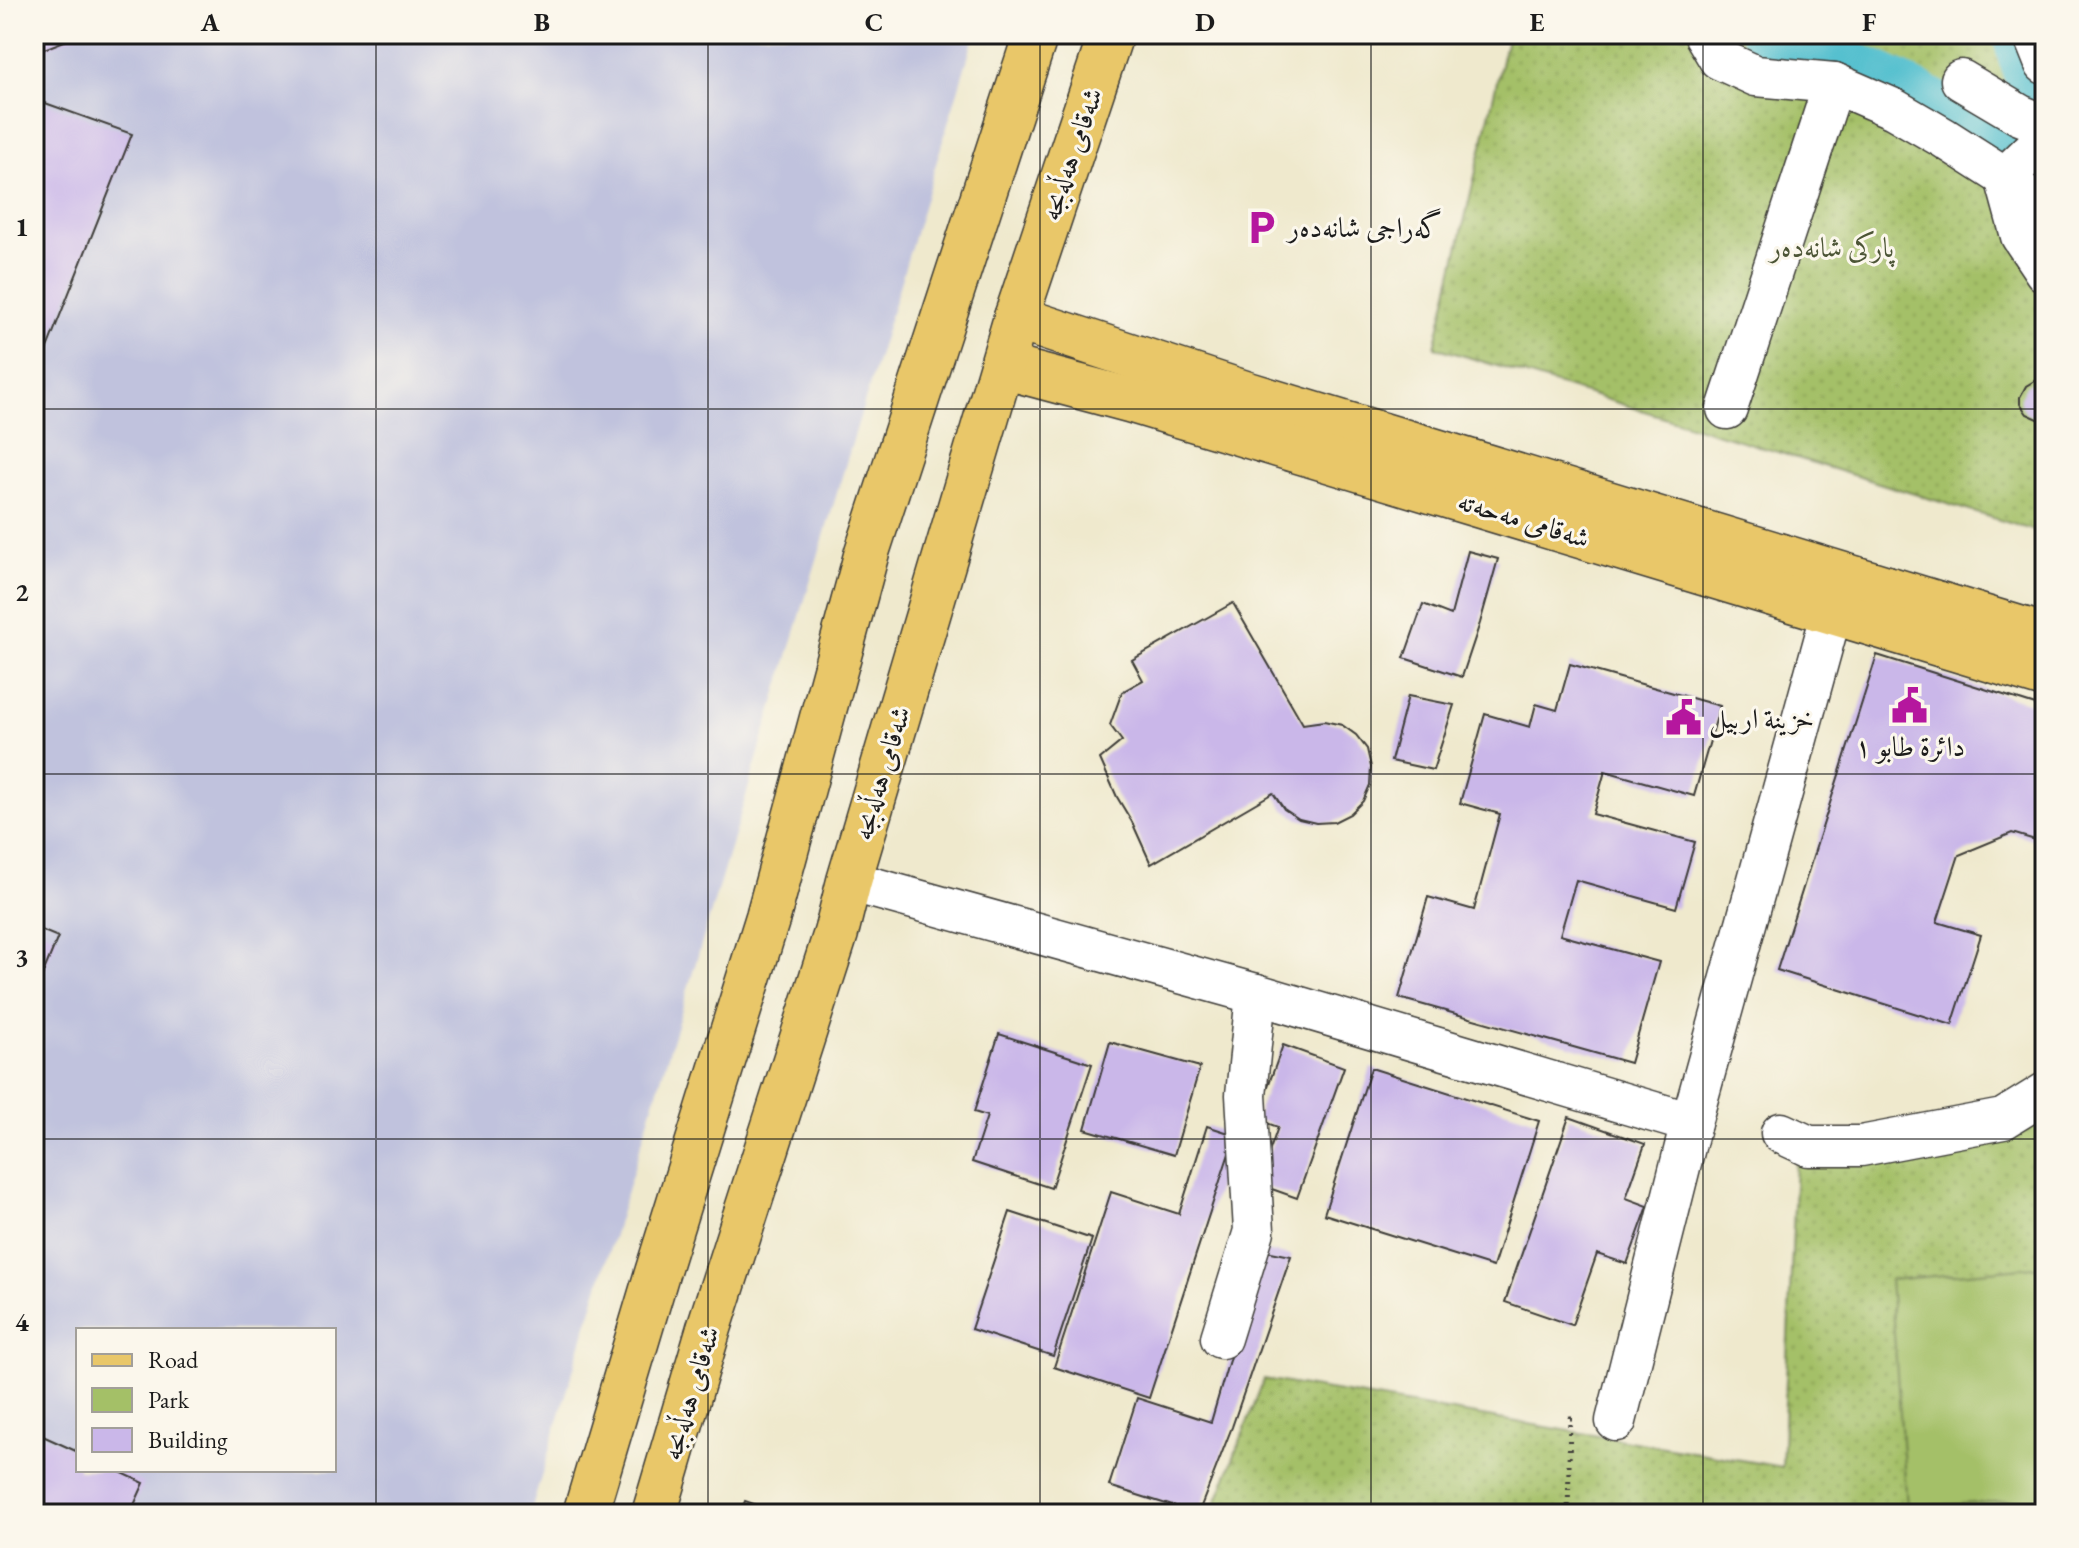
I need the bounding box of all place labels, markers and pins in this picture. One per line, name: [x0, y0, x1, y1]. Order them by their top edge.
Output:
parking icon: گەراجی شانەدەر: [1243, 208, 1281, 246]
place label: گەراجی شانەدەر: [1285, 208, 1442, 245]
public building icon: دائرة طابو ١: [1891, 687, 1929, 725]
public building icon: خزينة اربيل: [1664, 699, 1702, 737]
place label: خزينة اربيل: [1709, 700, 1814, 738]
place label: دائرة طابو ١: [1855, 728, 1965, 764]

